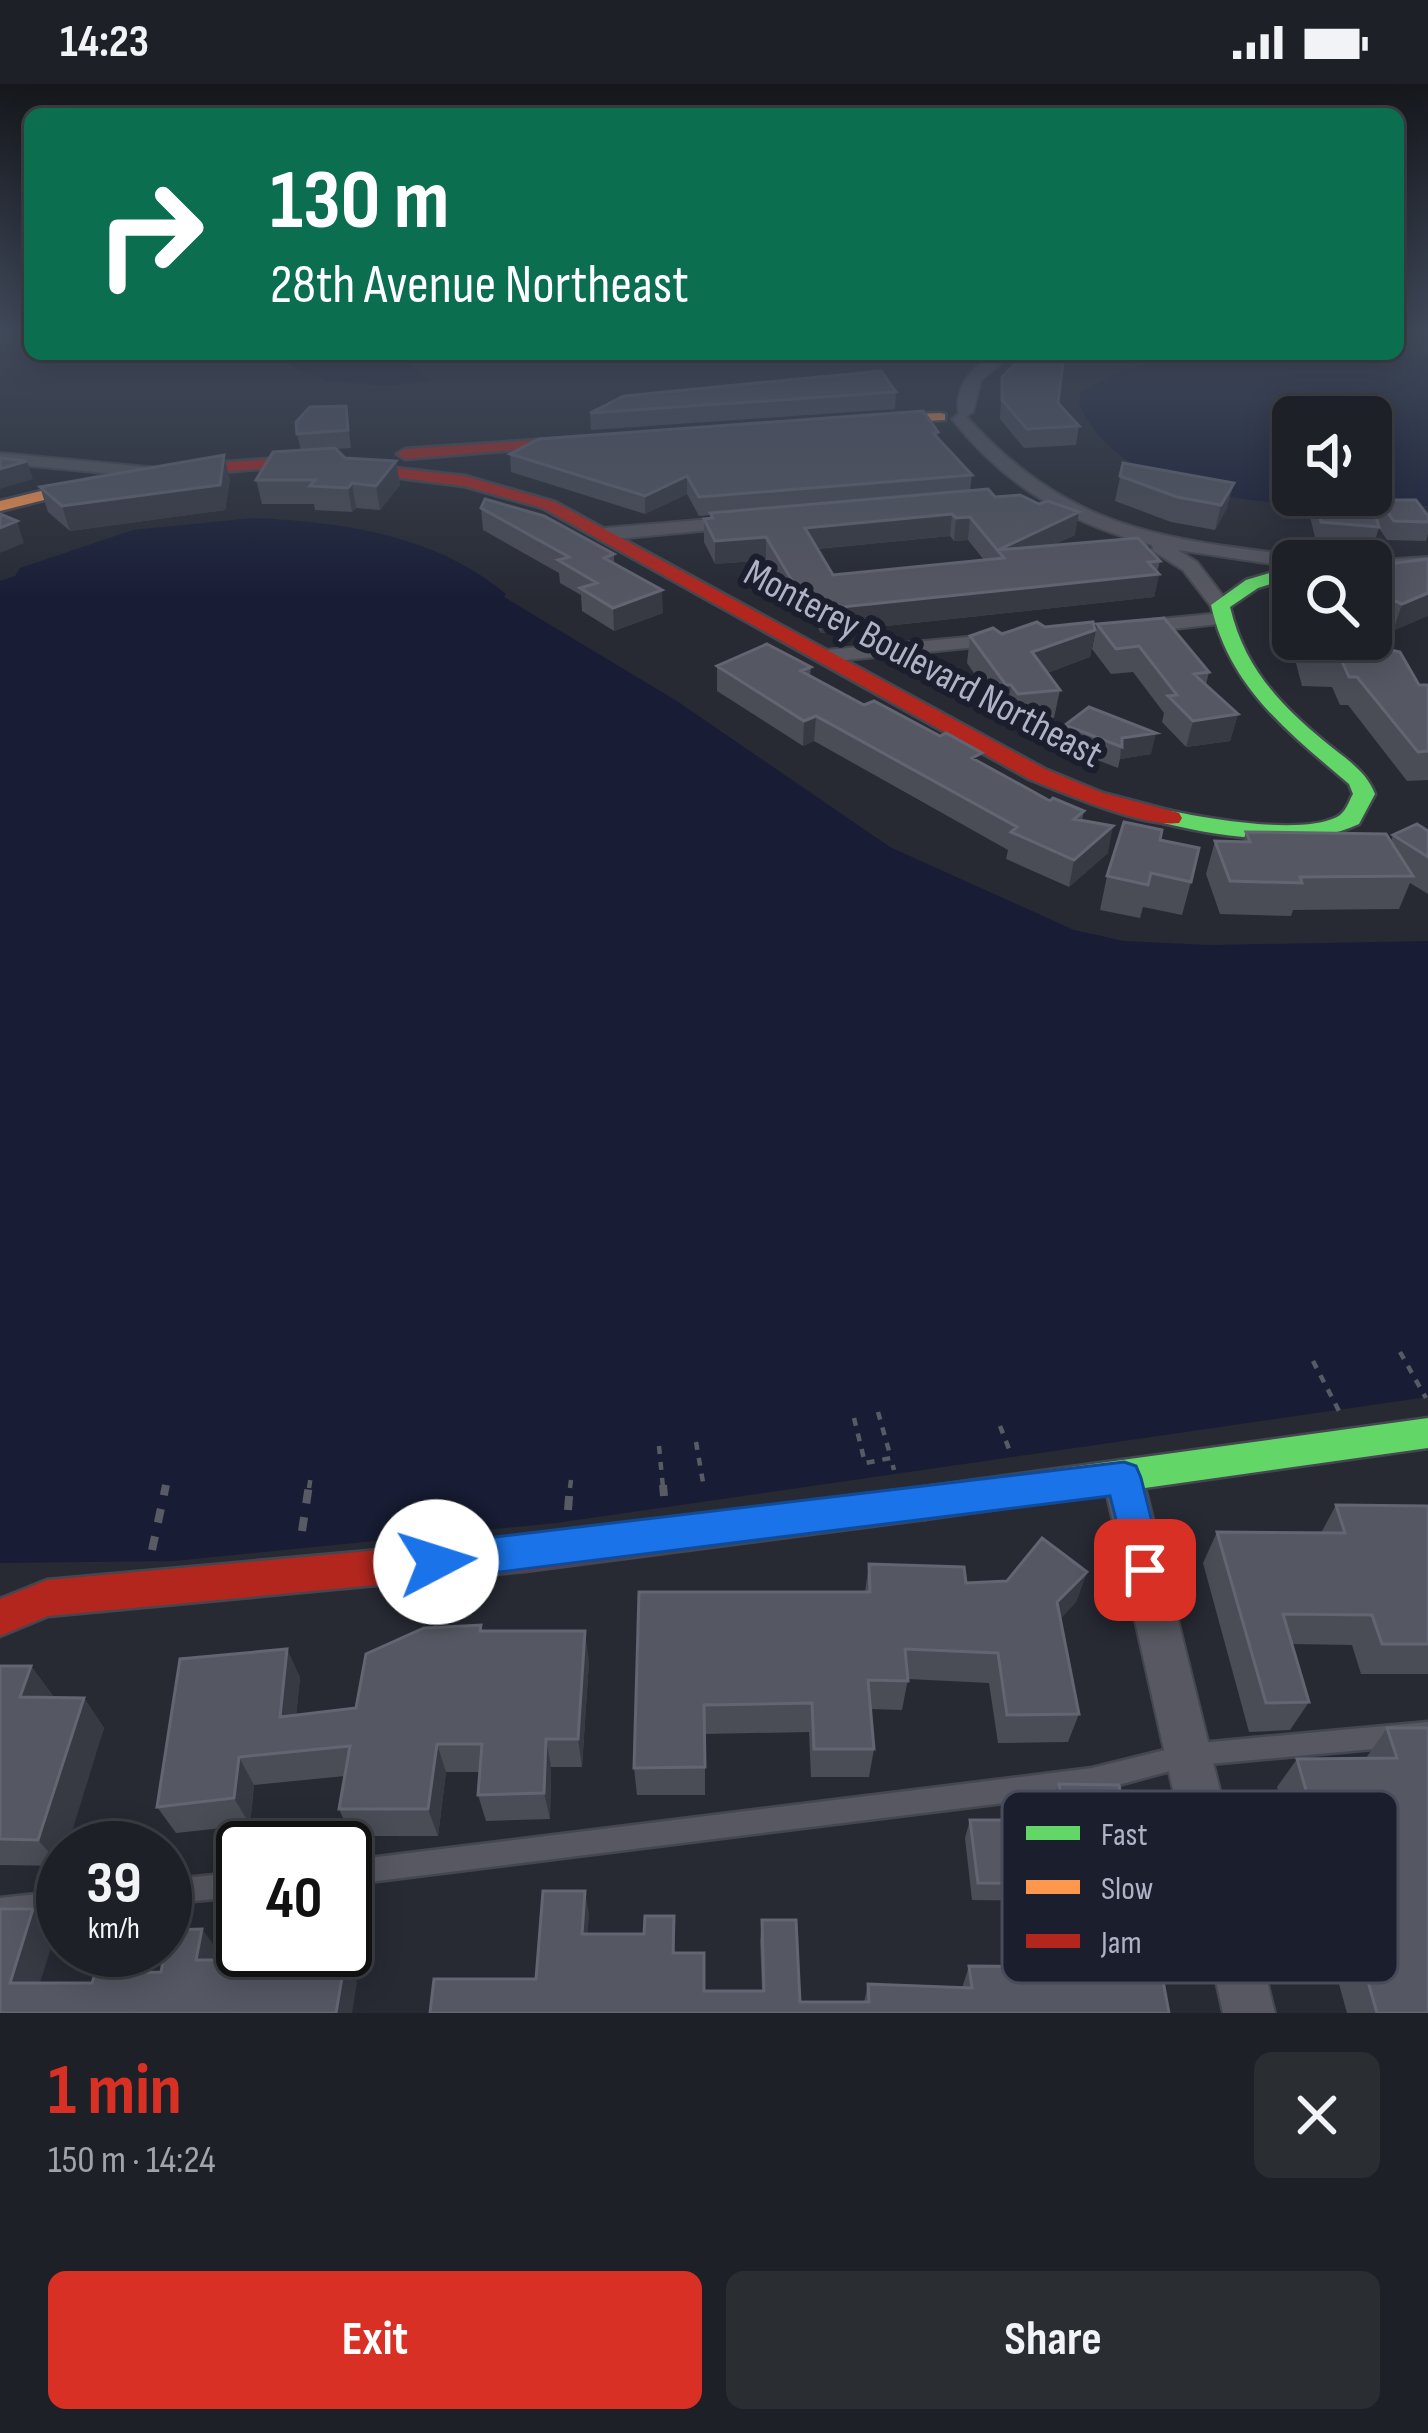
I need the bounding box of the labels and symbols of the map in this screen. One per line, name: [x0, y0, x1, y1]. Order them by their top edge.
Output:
street label: Monterey Boulevard Northeast: [736, 550, 1110, 779]
position arrow: [373, 1499, 499, 1625]
pin: [1094, 1519, 1196, 1621]
legend: [1002, 1791, 1398, 1983]
text: Fast: [1101, 1815, 1148, 1855]
speed limit sign: 40: [216, 1821, 372, 1977]
text: Slow: [1101, 1869, 1153, 1909]
text: Jam: [1100, 1923, 1142, 1963]

